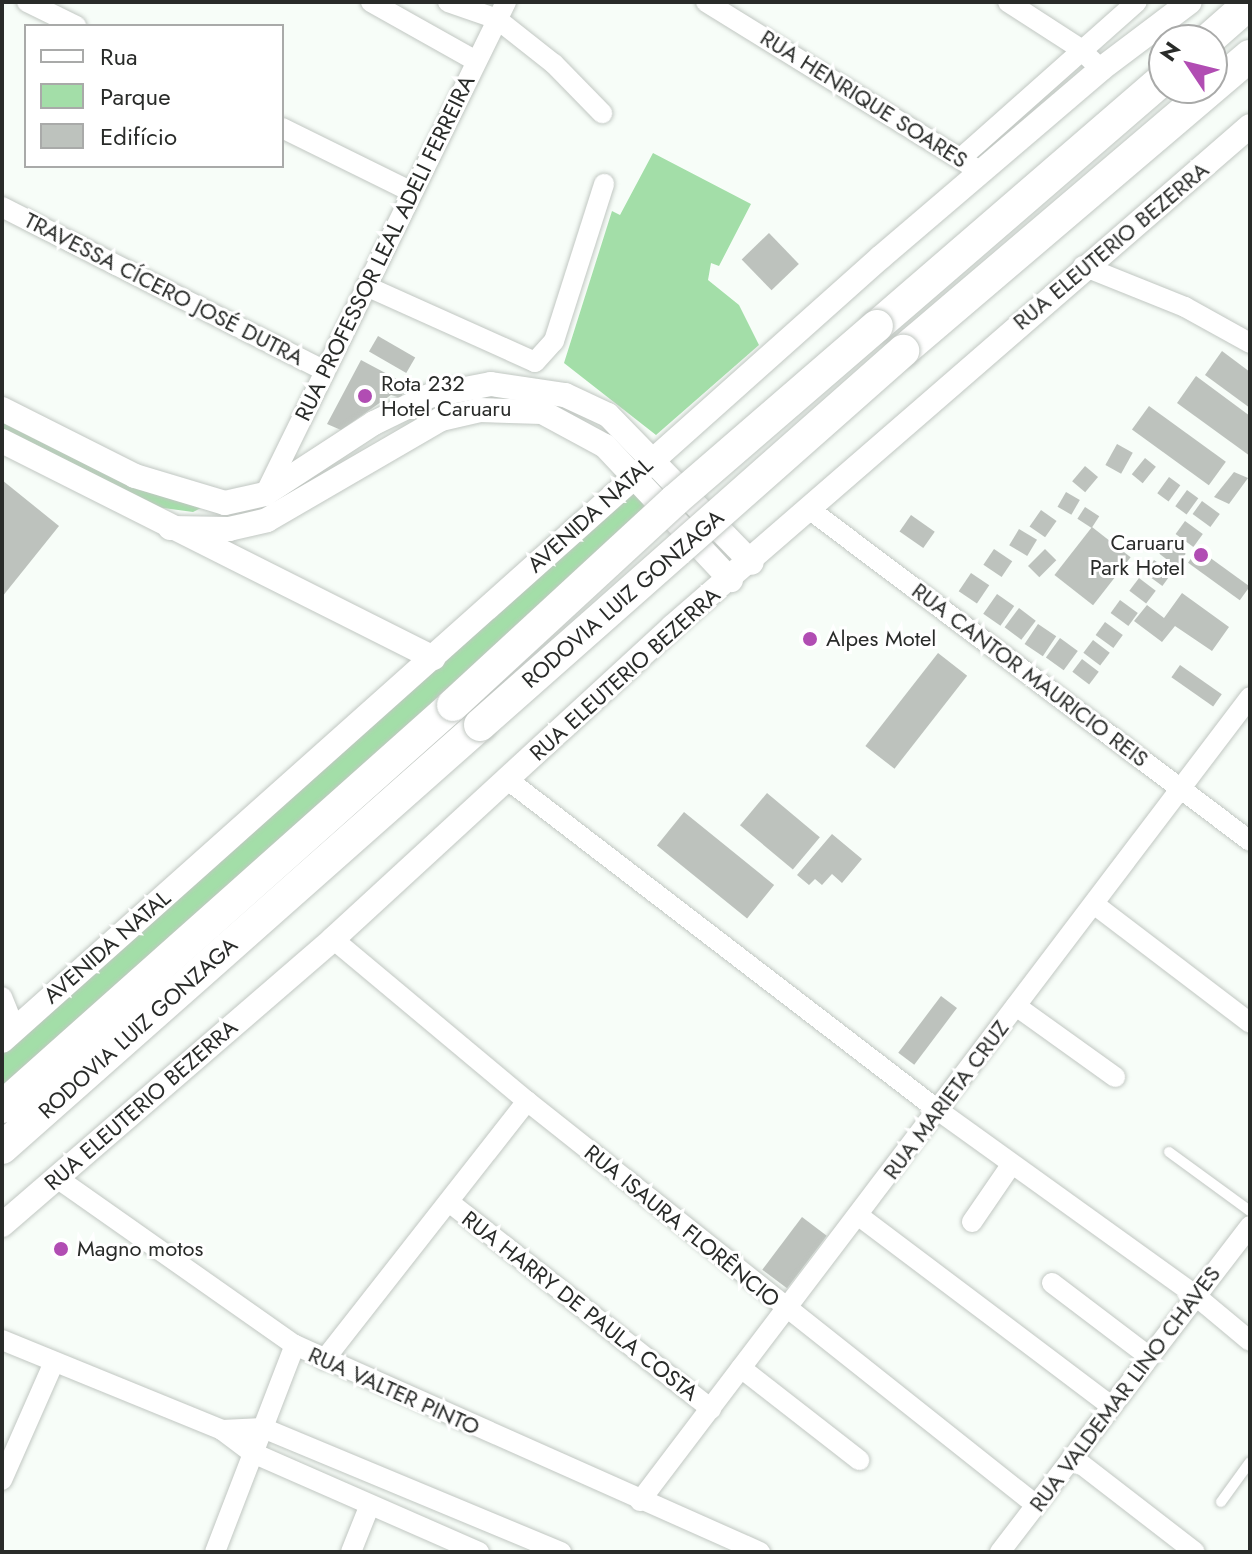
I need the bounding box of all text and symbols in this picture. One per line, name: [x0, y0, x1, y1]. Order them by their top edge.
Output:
legend: [24, 24, 284, 168]
street label: RUA HENRIQUE SOARES: [755, 24, 973, 174]
north arrow: [1148, 24, 1228, 104]
text: N: [1152, 35, 1188, 68]
text: Rua: [100, 39, 138, 74]
street label: RUA PROFESSOR LEAL ADELI FERREIRA: [290, 71, 480, 425]
text: Parque: [100, 79, 171, 114]
text: Edifício: [100, 119, 177, 154]
street label: RUA ELEUTERIO BEZERRA: [1008, 157, 1214, 335]
street label: TRAVESSA CÍCERO JOSÉ DUTRA: [20, 207, 308, 371]
place label: Rota 232 Hotel Caruaru: [381, 370, 511, 422]
marker: Rota 232 Hotel Caruaru: [356, 387, 374, 405]
street label: AVENIDA NATAL: [522, 452, 658, 578]
street label: RODOVIA LUIZ GONZAGA: [517, 504, 729, 694]
place label: Caruaru Park Hotel: [1090, 529, 1185, 580]
marker: Caruaru Park Hotel: [1192, 546, 1210, 564]
street label: RUA CANTOR MAURICIO REIS: [907, 577, 1153, 773]
street label: RUA ELEUTERIO BEZERRA: [524, 582, 726, 766]
place label: Alpes Motel: [826, 626, 936, 652]
marker: Alpes Motel: [801, 630, 819, 648]
street label: AVENIDA NATAL: [38, 885, 176, 1009]
street label: RODOVIA LUIZ GONZAGA: [33, 932, 243, 1124]
street label: RUA ELEUTERIO BEZERRA: [39, 1014, 243, 1196]
street label: RUA MARIETA CRUZ: [878, 1016, 1014, 1184]
street label: RUA ISAURA FLORÊNCIO: [579, 1139, 785, 1313]
street label: RUA HARRY DE PAULA COSTA: [457, 1206, 703, 1406]
place label: Magno motos: [77, 1236, 203, 1262]
marker: Magno motos: [52, 1240, 70, 1258]
street label: RUA VALDEMAR LINO CHAVES: [1024, 1261, 1226, 1517]
street label: RUA VALTER PINTO: [304, 1341, 484, 1441]

